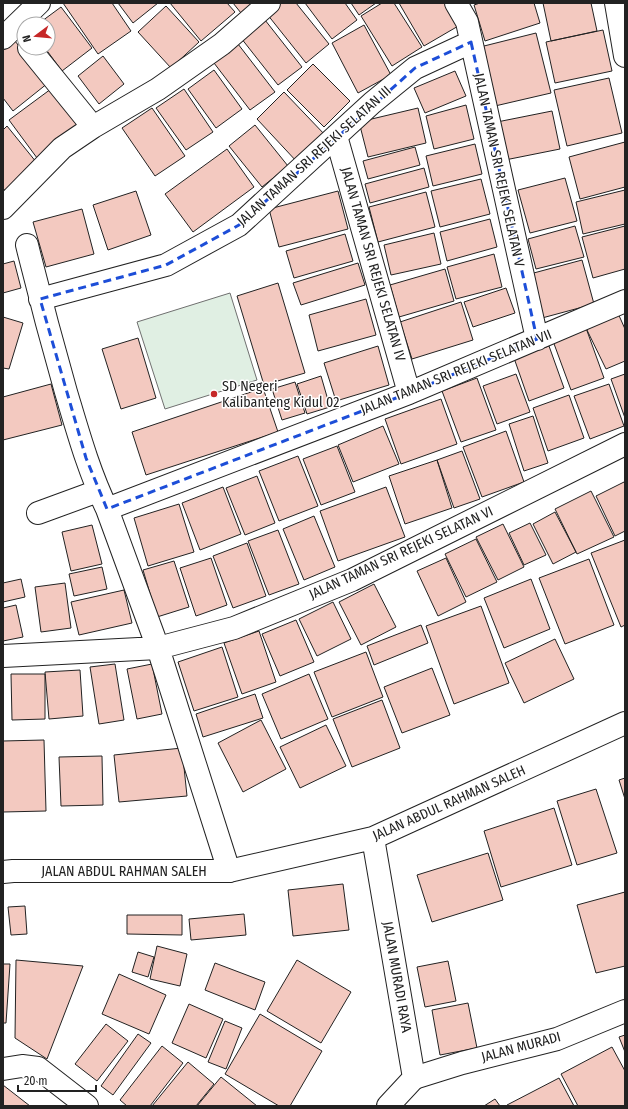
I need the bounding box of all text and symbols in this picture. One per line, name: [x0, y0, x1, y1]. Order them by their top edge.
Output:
north arrow: [16, 16, 56, 56]
text: N: [20, 34, 34, 44]
street label: JALAN TAMAN SRI REJEKI SELATAN V: [470, 72, 528, 269]
street label: JALAN TAMAN SRI REJEKI SELATAN III: [233, 82, 395, 230]
street label: JALAN TAMAN SRI REJEKI SELATAN IV: [337, 165, 409, 364]
street label: JALAN TAMAN SRI REJEKI SELATAN VII: [358, 326, 554, 418]
place label: SD Negeri Kalibanteng Kidul 02: [222, 378, 339, 411]
marker: SD Negeri Kalibanteng Kidul 02: [209, 389, 219, 399]
street label: JALAN TAMAN SRI REJEKI SELATAN VI: [306, 503, 496, 603]
street label: JALAN ABDUL RAHMAN SALEH: [370, 762, 528, 844]
street label: JALAN ABDUL RAHMAN SALEH: [41, 863, 207, 880]
street label: JALAN MURADI RAYA: [379, 920, 415, 1035]
street label: JALAN MURADI: [479, 1028, 563, 1066]
scale bar: [18, 1067, 96, 1093]
text: 20 m: [24, 1074, 48, 1088]

